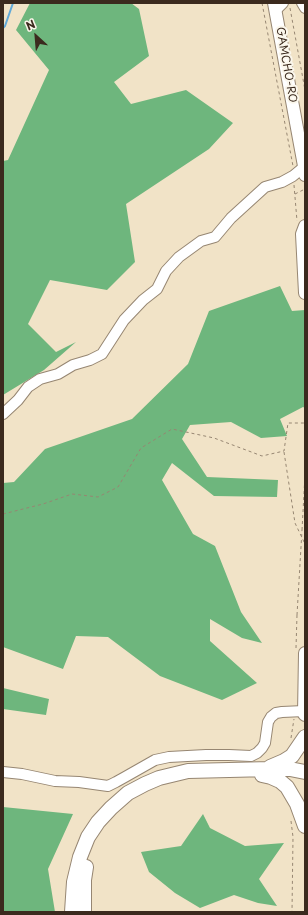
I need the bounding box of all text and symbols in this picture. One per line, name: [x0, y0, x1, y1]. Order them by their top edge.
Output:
text: N: [23, 15, 38, 34]
north arrow: [16, 16, 56, 56]
street label: GAMCHO-RO: [273, 26, 299, 104]

